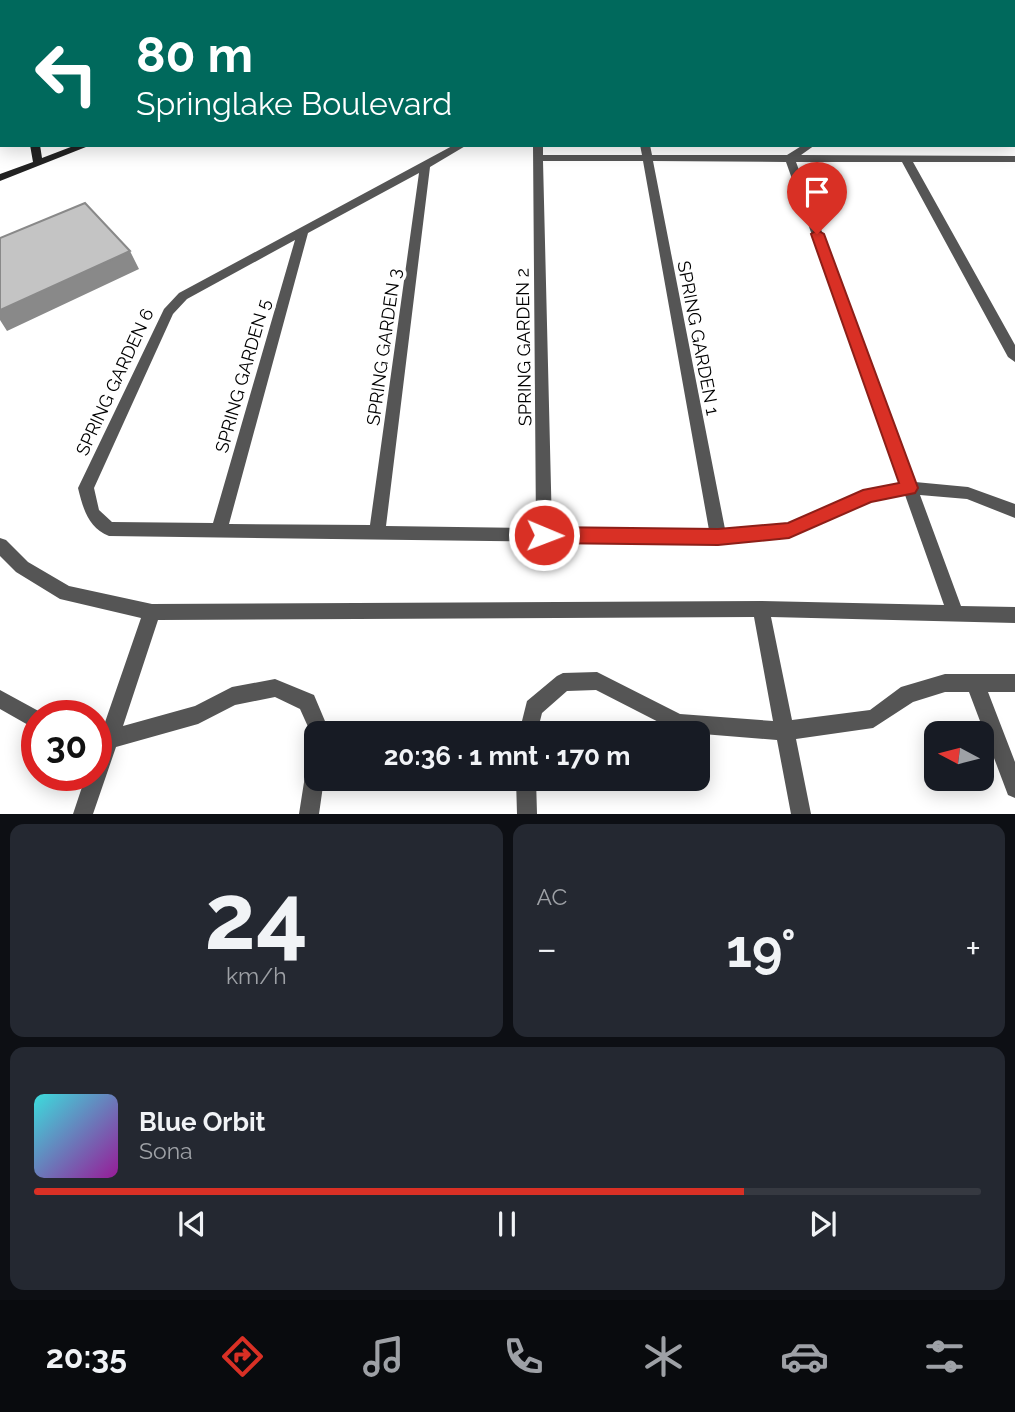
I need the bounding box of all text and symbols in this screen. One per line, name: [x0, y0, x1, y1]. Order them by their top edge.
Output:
text: 80 m: [136, 26, 253, 83]
icon: left: [21, 28, 112, 119]
text: Springlake Boulevard: [136, 85, 452, 122]
pin: [787, 162, 847, 234]
icon: arrive: [798, 173, 836, 211]
street label: SPRING GARDEN 1: [673, 259, 724, 417]
street label: SPRING GARDEN 3: [362, 267, 405, 427]
street label: SPRING GARDEN 2: [512, 268, 535, 426]
street label: SPRING GARDEN 5: [211, 297, 275, 455]
street label: SPRING GARDEN 6: [71, 305, 158, 459]
position arrow: [507, 498, 581, 572]
speed limit sign: 30: [21, 700, 112, 791]
north arrow: [924, 721, 994, 791]
map controls: [924, 721, 994, 791]
text: 20:36 · 1 mnt · 170 m: [384, 741, 630, 771]
text: 24: [205, 863, 308, 970]
text: AC: [537, 883, 567, 910]
text: 19°: [726, 918, 796, 979]
text: −: [537, 926, 557, 971]
text: +: [965, 926, 981, 971]
text: km/h: [226, 962, 287, 989]
text: Blue Orbit: [139, 1107, 266, 1137]
text: Sona: [139, 1137, 193, 1164]
icon: previous: [173, 1205, 211, 1243]
icon: pause: [488, 1205, 526, 1243]
icon: next: [804, 1205, 842, 1243]
icon: directions: [218, 1332, 267, 1381]
icon: music: [359, 1332, 408, 1381]
icon: phone: [499, 1332, 548, 1381]
icon: climate: [639, 1332, 688, 1381]
icon: car: [780, 1332, 829, 1381]
icon: filters: [920, 1332, 969, 1381]
text: 20:35: [46, 1338, 127, 1375]

